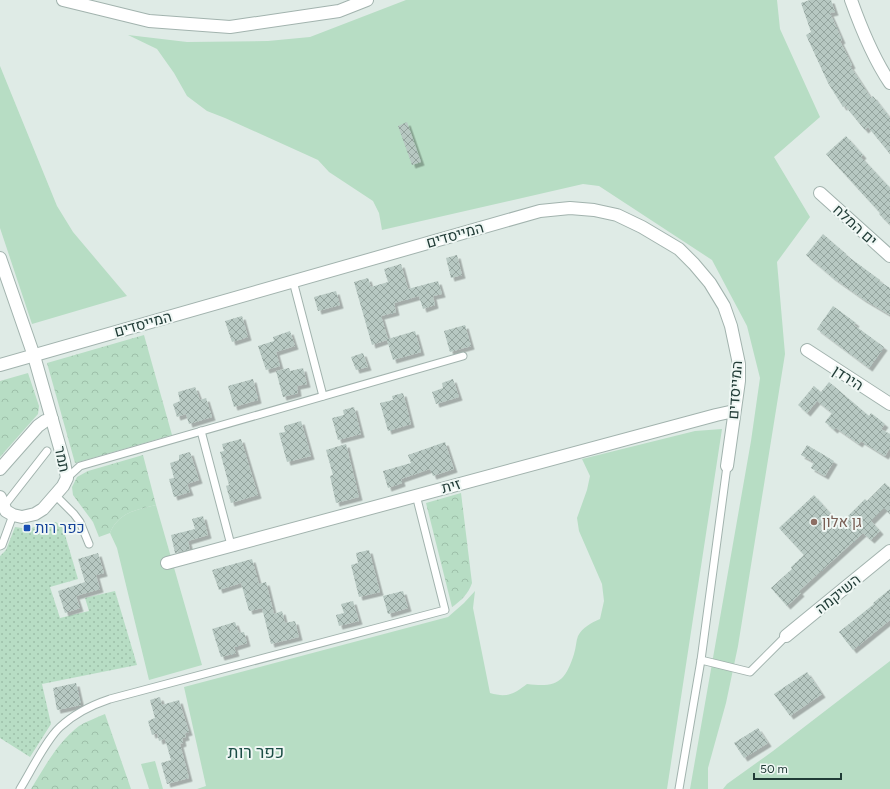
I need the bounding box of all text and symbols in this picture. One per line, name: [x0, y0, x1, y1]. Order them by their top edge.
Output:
street label: ים המלח: [829, 201, 881, 249]
street label: המייסדים: [424, 218, 486, 252]
street label: המייסדים: [112, 307, 174, 341]
street label: המייסדים: [724, 360, 746, 420]
street label: הירדן: [829, 362, 867, 394]
street label: תמר: [50, 444, 74, 474]
street label: זית: [439, 475, 463, 497]
place label: גן אלון: [822, 513, 862, 531]
marker: גן אלון: [809, 517, 819, 527]
place label: כפר רות: [35, 519, 85, 537]
marker: כפר רות: [22, 523, 32, 533]
street label: השיקמה: [812, 570, 864, 618]
district label: כפר רות: [228, 742, 284, 762]
scale bar: [754, 755, 841, 781]
text: 50 m: [760, 762, 788, 776]

